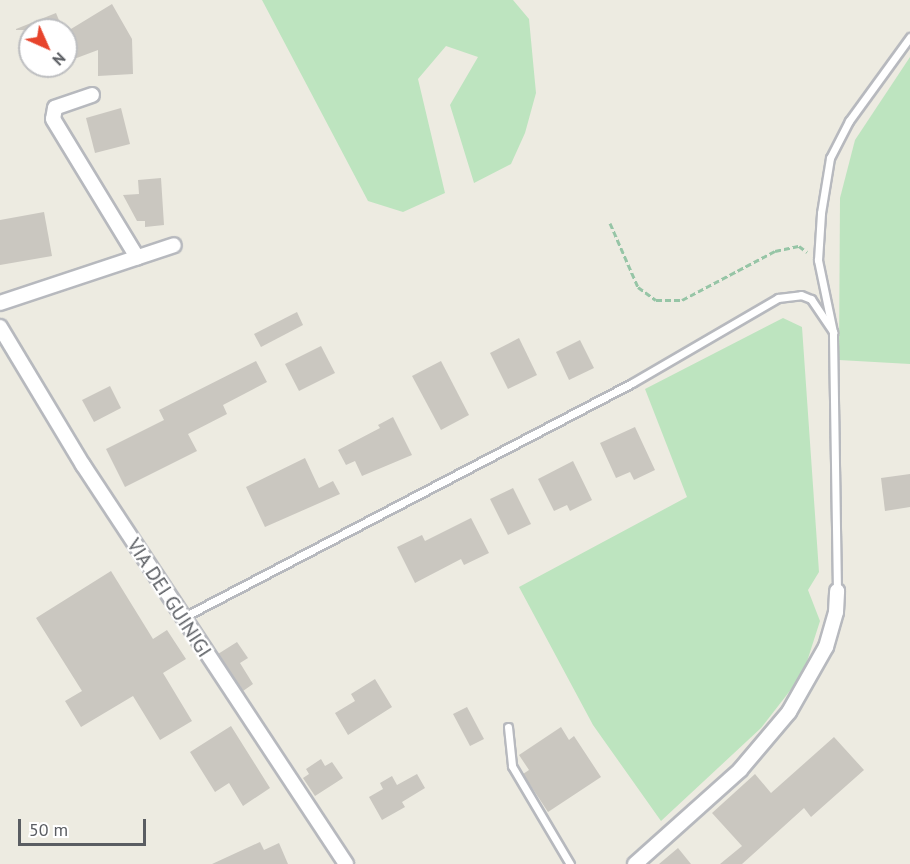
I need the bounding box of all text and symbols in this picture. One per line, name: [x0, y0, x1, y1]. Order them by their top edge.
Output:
north arrow: [18, 18, 78, 78]
text: N: [49, 49, 70, 70]
street label: VIA DEI GUINIGI: [121, 534, 217, 662]
scale bar: [21, 807, 148, 845]
text: 50 m: [29, 818, 68, 841]

